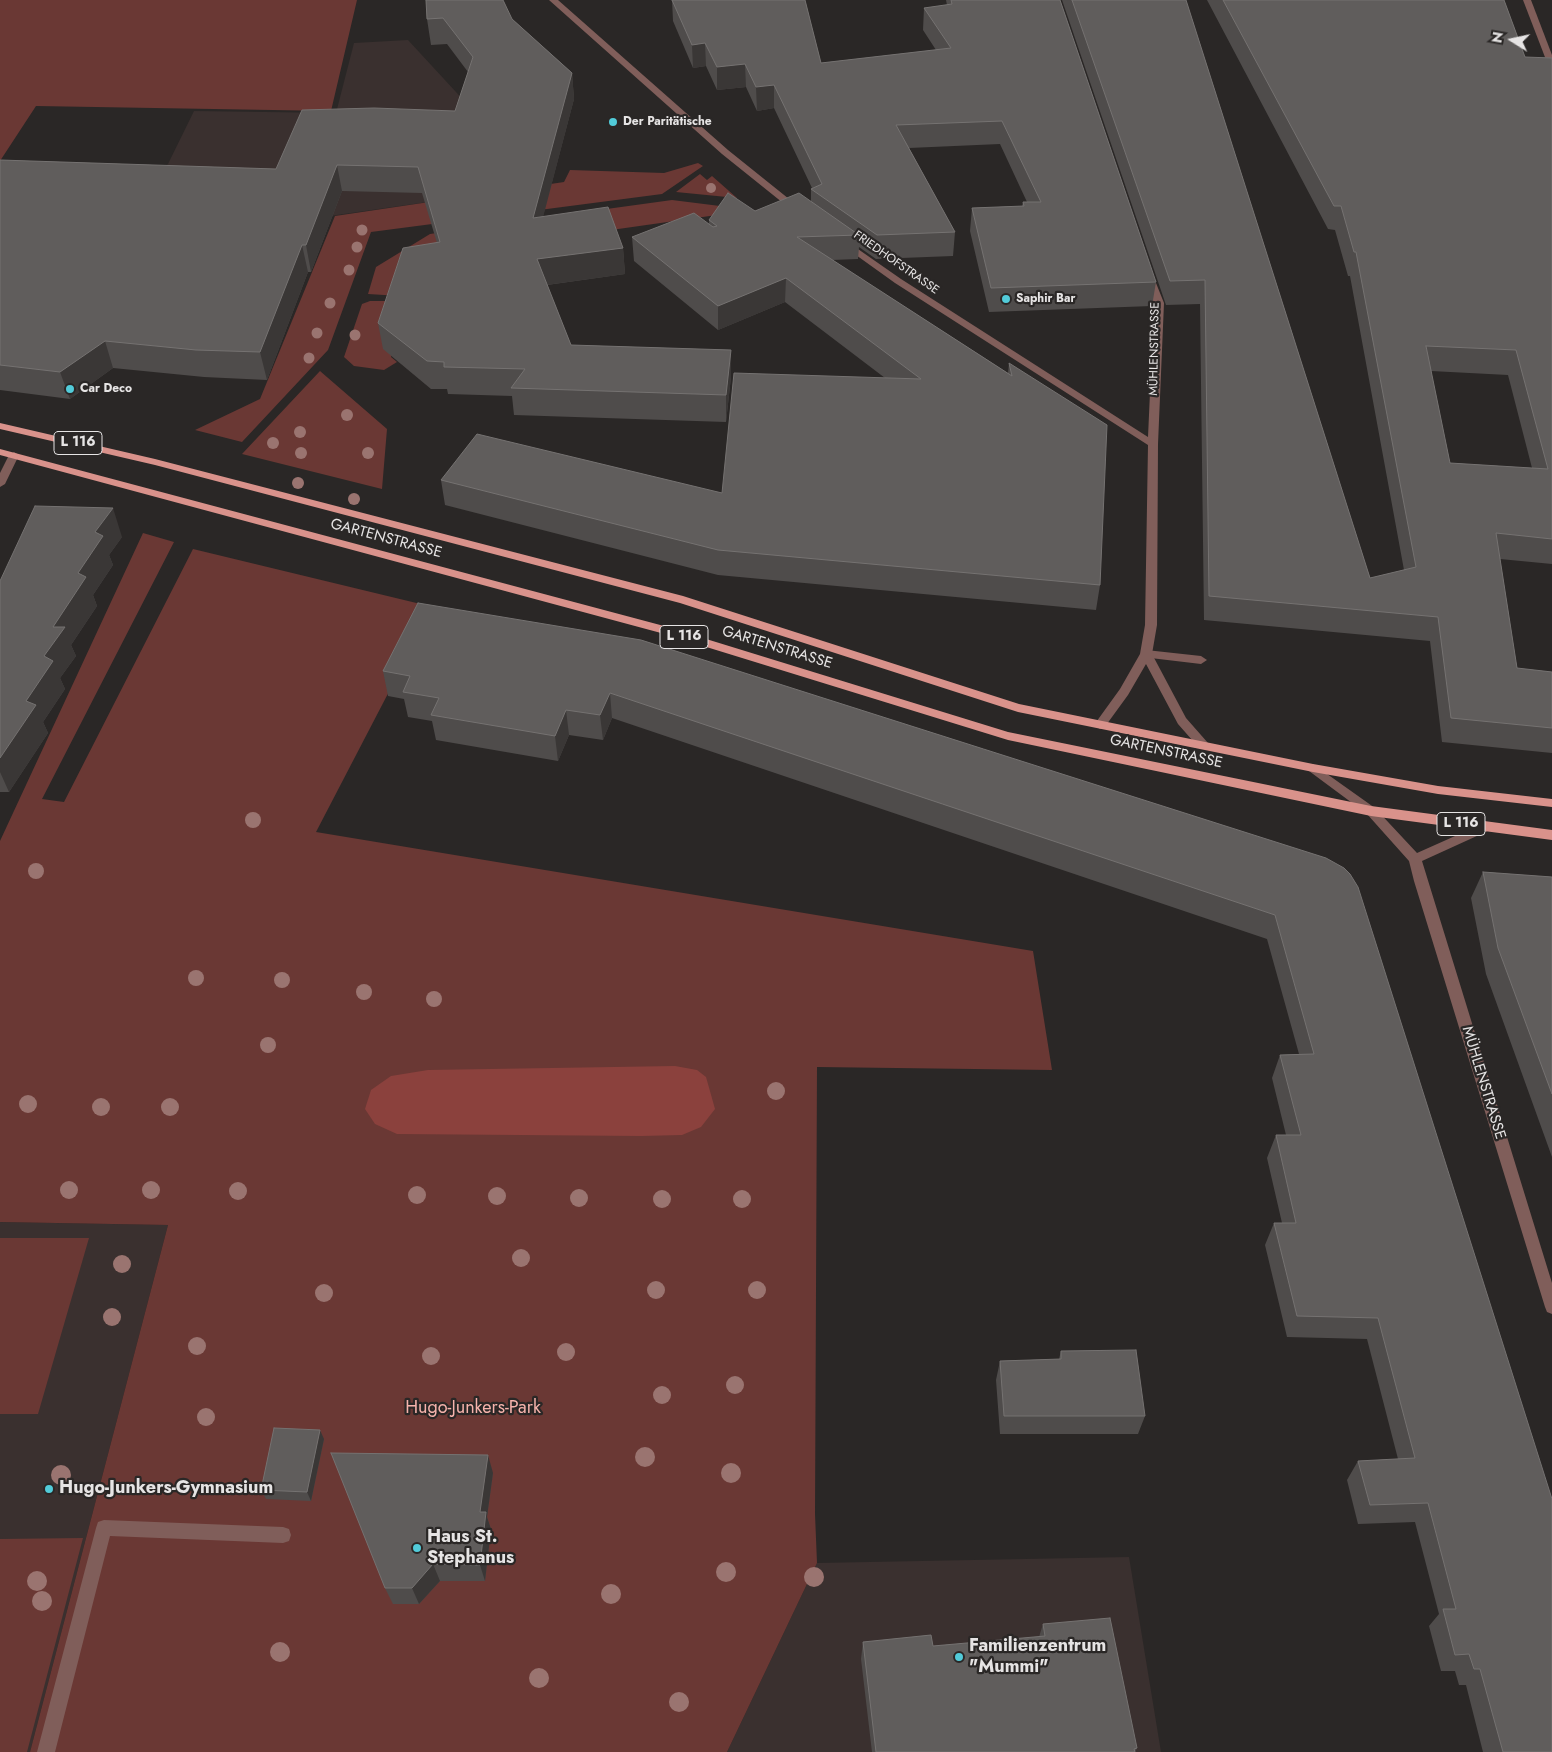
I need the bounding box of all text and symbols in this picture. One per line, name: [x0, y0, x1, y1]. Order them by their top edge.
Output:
north arrow: [1487, 15, 1537, 65]
text: N: [1486, 30, 1508, 45]
place label: Der Paritätische: [623, 115, 712, 129]
marker: Der Paritätische: [607, 116, 619, 128]
street label: FRIEDHOFSTRASSE: [850, 228, 942, 298]
place label: Saphir Bar: [1016, 292, 1075, 306]
marker: Saphir Bar: [1000, 293, 1012, 305]
street label: MÜHLENSTRASSE: [1147, 302, 1163, 396]
place label: Car Deco: [80, 382, 132, 396]
marker: Car Deco: [64, 383, 76, 395]
road number: L 116: [54, 432, 102, 454]
street label: GARTENSTRASSE: [328, 515, 444, 563]
street label: GARTENSTRASSE: [720, 623, 834, 673]
road number: L 116: [660, 626, 708, 649]
street label: GARTENSTRASSE: [1108, 731, 1224, 773]
road number: L 116: [1437, 812, 1485, 836]
street label: MÜHLENSTRASSE: [1457, 1024, 1509, 1142]
park label: Hugo-Junkers-Park: [405, 1398, 541, 1420]
place label: Hugo-Junkers-Gymnasium: [59, 1478, 273, 1500]
marker: Hugo-Junkers-Gymnasium: [43, 1483, 55, 1495]
place label: Haus St. Stephanus: [427, 1527, 514, 1570]
marker: Haus St. Stephanus: [411, 1542, 423, 1554]
place label: Familienzentrum "Mummi": [969, 1636, 1106, 1678]
marker: Familienzentrum "Mummi": [953, 1651, 965, 1663]

